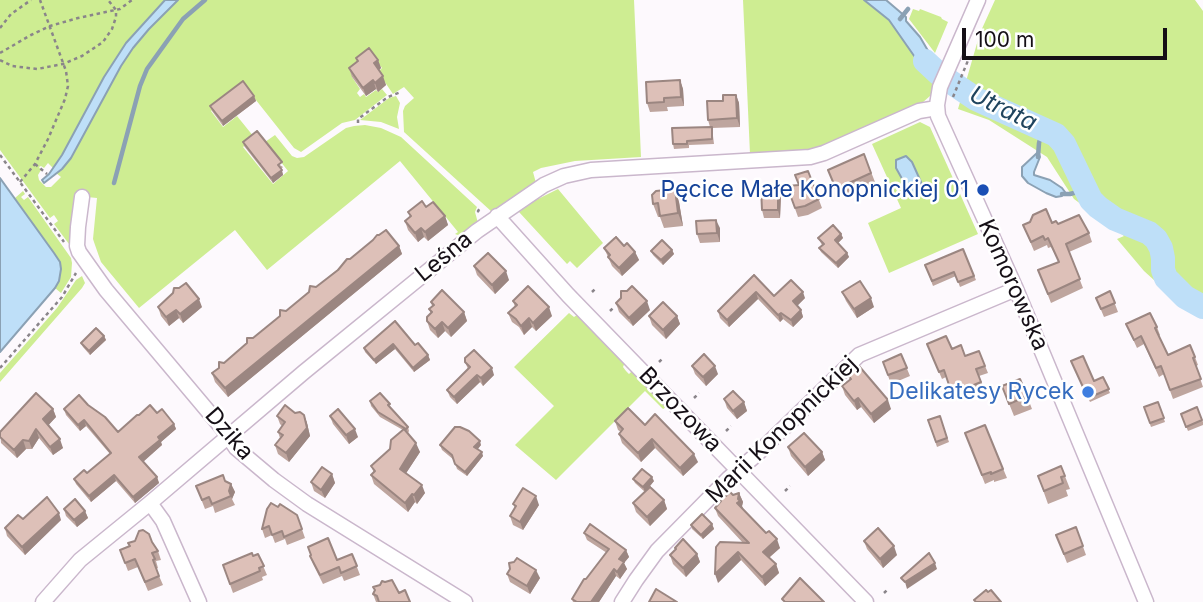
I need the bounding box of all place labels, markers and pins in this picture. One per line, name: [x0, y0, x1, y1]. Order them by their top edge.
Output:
place label: Pęcice Małe Konopnickiej 01: [661, 176, 969, 204]
marker: Pęcice Małe Konopnickiej 01: [975, 182, 991, 198]
place label: Delikatesy Rycek: [889, 378, 1074, 406]
marker: Delikatesy Rycek: [1080, 384, 1096, 400]

